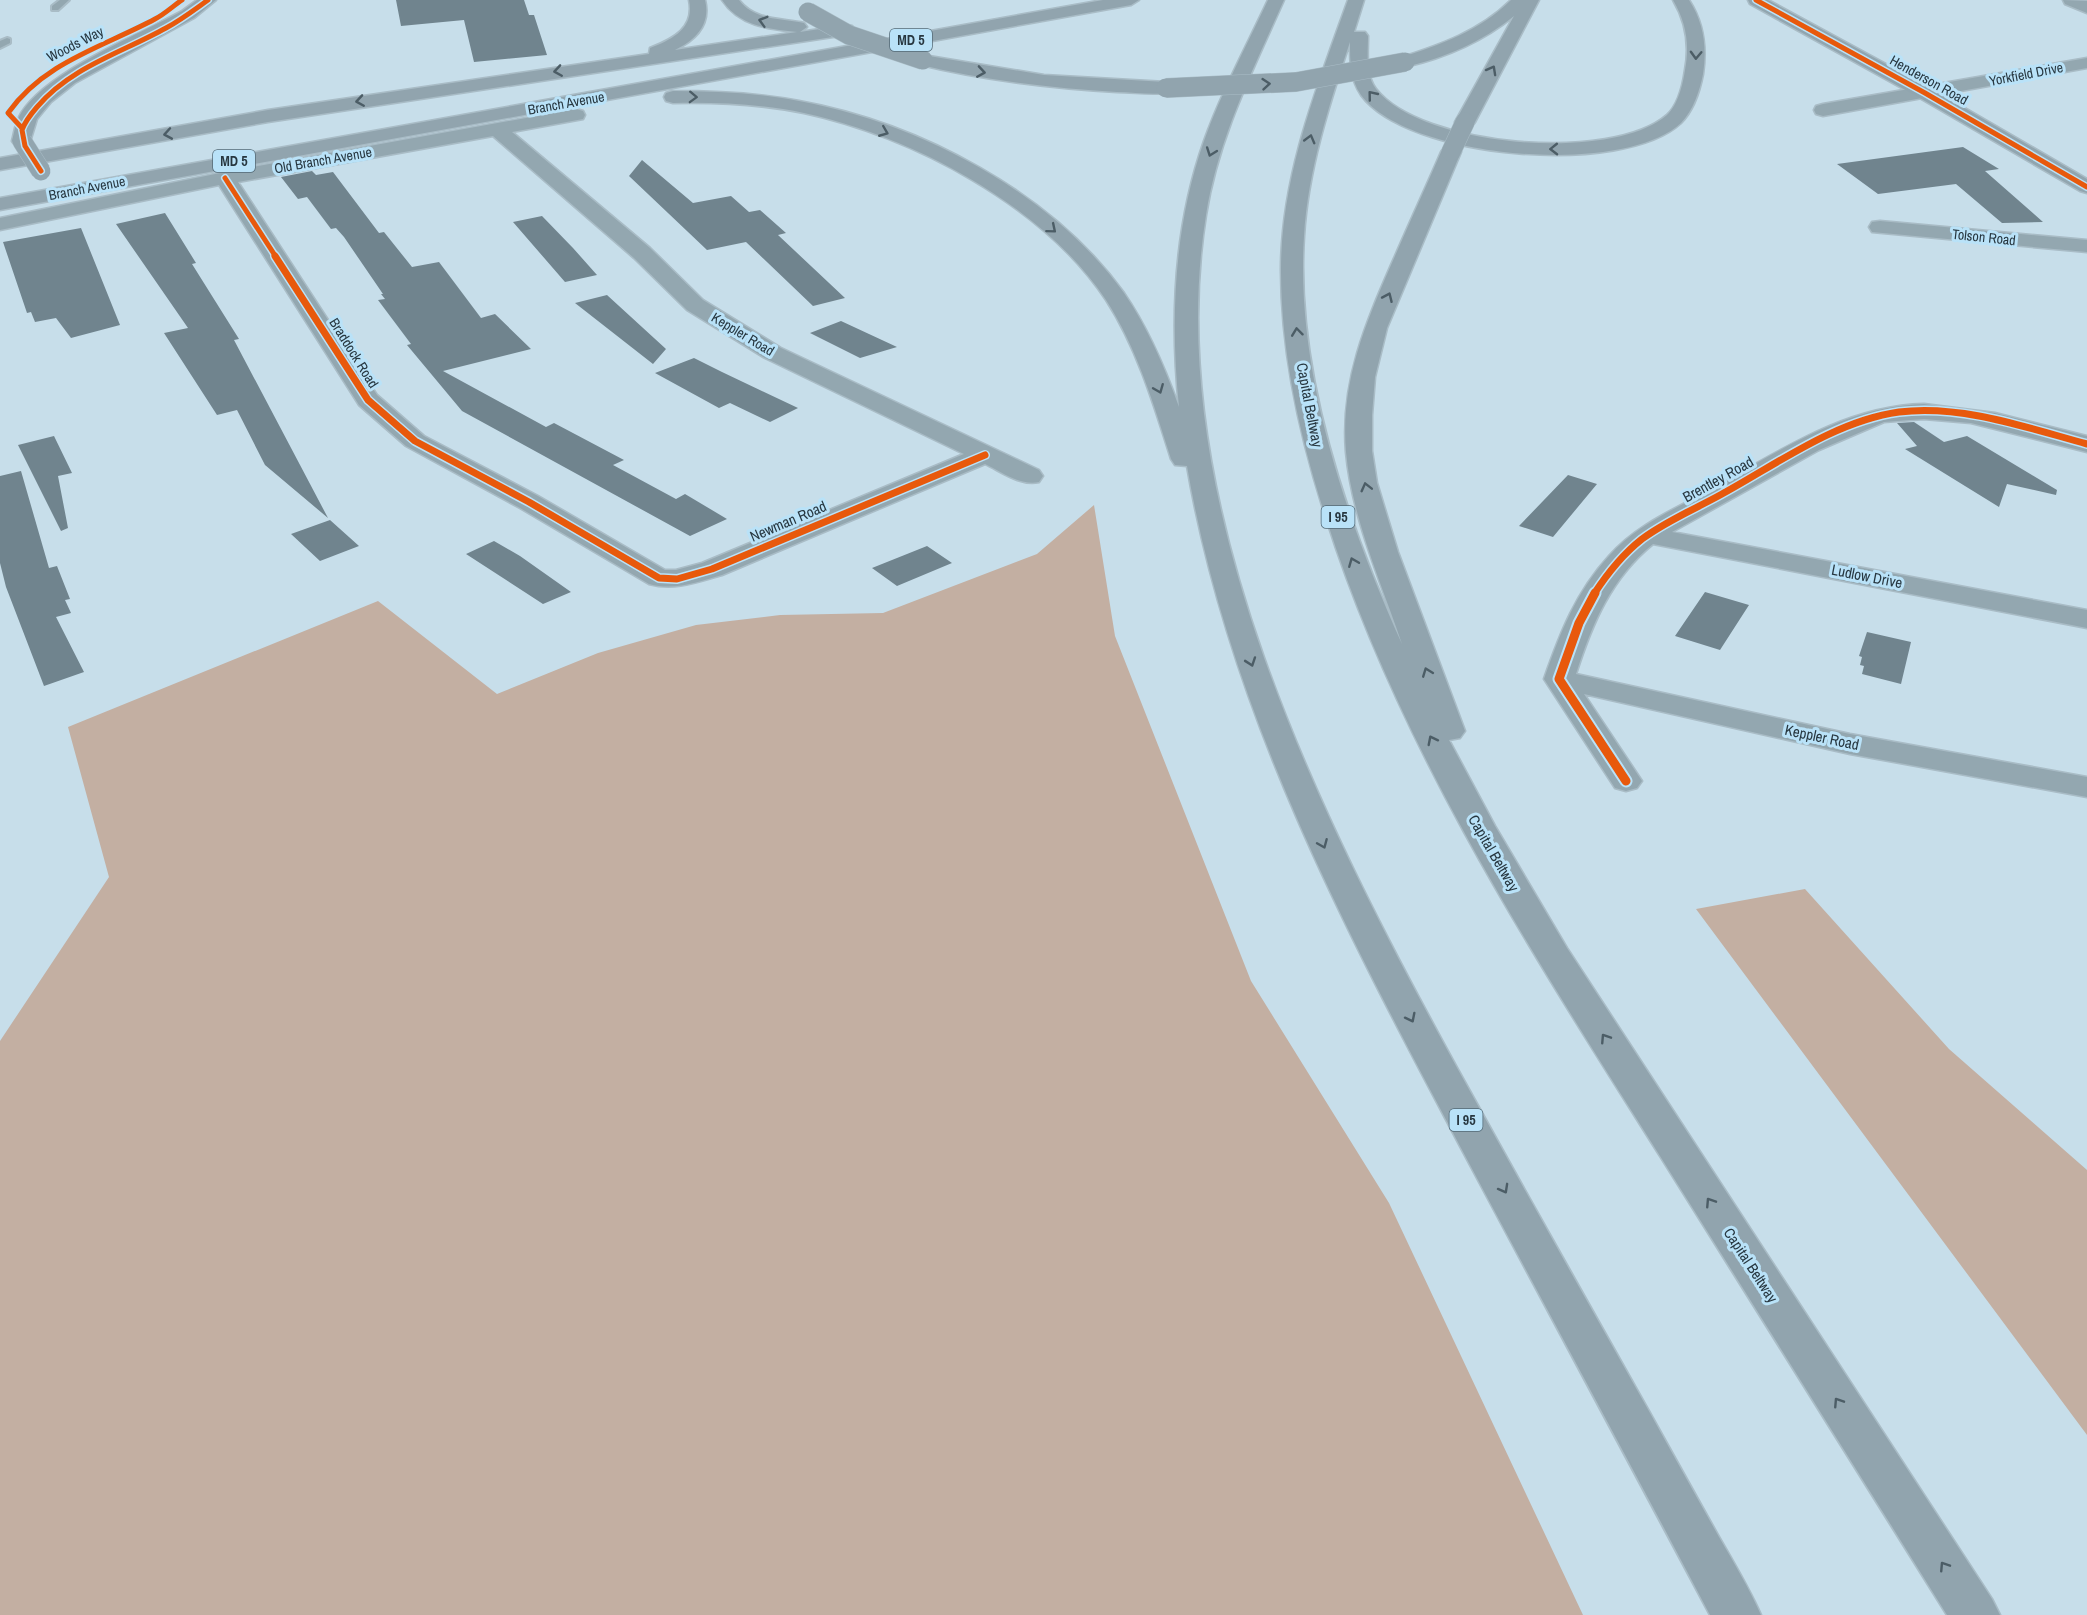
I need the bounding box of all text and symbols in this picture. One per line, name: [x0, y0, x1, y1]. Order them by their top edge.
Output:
one-way arrow: [758, 16, 769, 28]
street label: Woods Way: [44, 22, 107, 66]
road number: MD 5: [890, 29, 932, 51]
one-way arrow: [1689, 51, 1702, 60]
street label: Henderson Road: [1887, 51, 1971, 109]
street label: Yorkfield Drive: [1987, 58, 2065, 90]
one-way arrow: [554, 65, 563, 77]
one-way arrow: [976, 66, 985, 78]
one-way arrow: [1485, 66, 1496, 76]
one-way arrow: [1262, 78, 1271, 91]
street label: Branch Avenue: [526, 87, 606, 119]
one-way arrow: [689, 91, 698, 103]
one-way arrow: [1368, 91, 1379, 102]
one-way arrow: [355, 95, 365, 107]
one-way arrow: [878, 125, 889, 138]
one-way arrow: [163, 127, 173, 140]
one-way arrow: [1303, 134, 1315, 145]
street label: Old Branch Avenue: [273, 143, 373, 177]
one-way arrow: [1549, 143, 1558, 155]
one-way arrow: [1206, 146, 1219, 157]
road number: MD 5: [213, 150, 255, 172]
street label: Branch Avenue: [47, 172, 127, 204]
one-way arrow: [1045, 222, 1056, 233]
street label: Tolson Road: [1951, 225, 2017, 249]
one-way arrow: [1381, 292, 1393, 303]
street label: Keppler Road: [708, 308, 778, 360]
street label: Braddock Road: [325, 315, 383, 391]
one-way arrow: [1291, 327, 1304, 337]
street label: Capital Beltway: [1292, 361, 1329, 450]
one-way arrow: [1152, 383, 1164, 394]
street label: Brentley Road: [1679, 451, 1757, 507]
one-way arrow: [1360, 482, 1373, 492]
street label: Newman Road: [746, 495, 830, 547]
road number: I 95: [1322, 506, 1354, 528]
one-way arrow: [1348, 557, 1360, 568]
street label: Ludlow Drive: [1830, 559, 1904, 593]
one-way arrow: [1243, 656, 1256, 667]
one-way arrow: [1422, 667, 1434, 678]
street label: Keppler Road: [1783, 719, 1861, 755]
one-way arrow: [1428, 736, 1439, 746]
street label: Capital Beltway: [1464, 811, 1525, 896]
one-way arrow: [1316, 837, 1328, 848]
one-way arrow: [1403, 1011, 1415, 1022]
one-way arrow: [1601, 1034, 1612, 1045]
road number: I 95: [1450, 1109, 1482, 1131]
one-way arrow: [1497, 1183, 1508, 1193]
one-way arrow: [1706, 1198, 1718, 1208]
street label: Capital Beltway: [1719, 1223, 1784, 1307]
one-way arrow: [1834, 1398, 1846, 1408]
one-way arrow: [1939, 1562, 1951, 1572]

